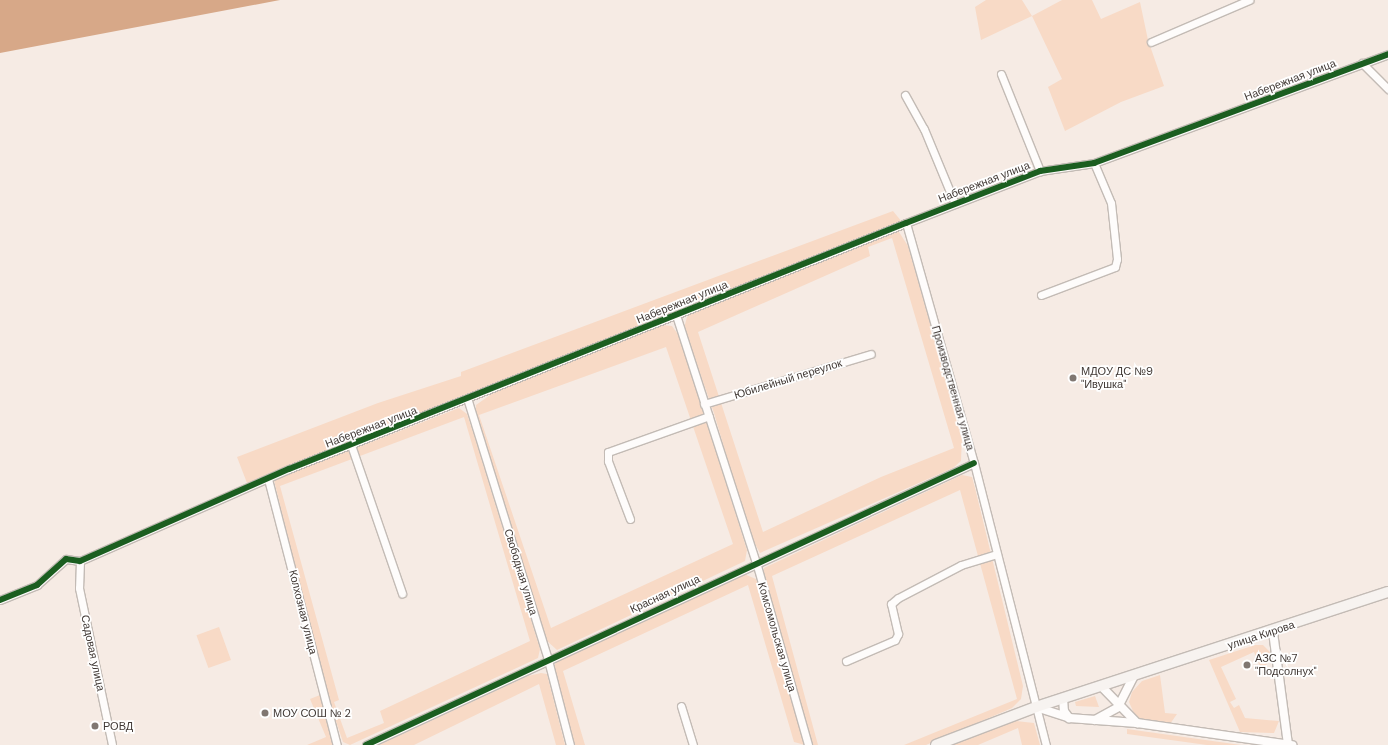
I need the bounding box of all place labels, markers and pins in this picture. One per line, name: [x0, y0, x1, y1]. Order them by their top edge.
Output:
place label: МДОУ ДС №9 "Ивушка": [1081, 365, 1153, 391]
marker: МДОУ ДС №9 "Ивушка": [1068, 373, 1078, 383]
place label: АЗС №7 "Подсолнух": [1255, 652, 1317, 678]
marker: АЗС №7 "Подсолнух": [1242, 660, 1252, 670]
place label: МОУ СОШ № 2: [273, 706, 351, 720]
marker: МОУ СОШ № 2: [260, 708, 270, 718]
place label: РОВД: [103, 719, 133, 733]
marker: РОВД: [90, 721, 100, 731]

